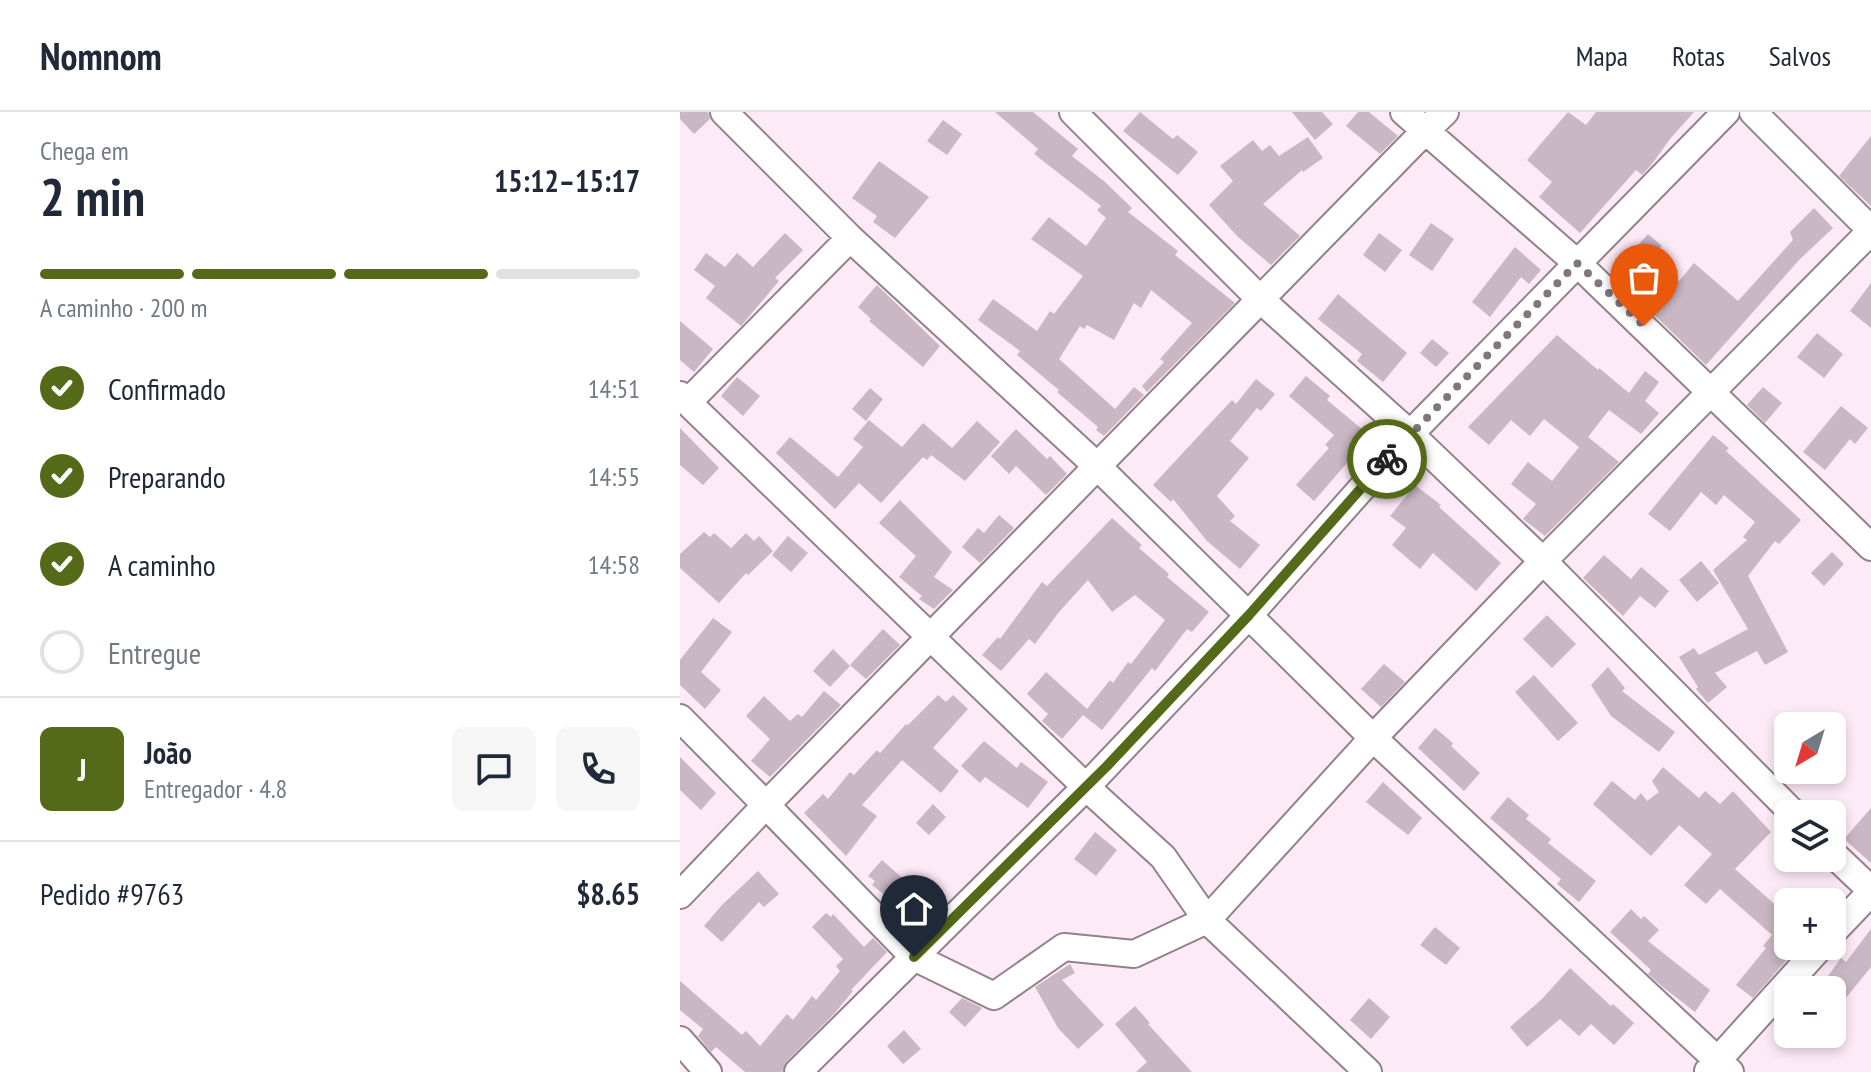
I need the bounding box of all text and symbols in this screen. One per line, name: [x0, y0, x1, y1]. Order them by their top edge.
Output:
text: Nomnom: [40, 31, 162, 80]
text: Mapa: [1576, 37, 1628, 74]
text: Rotas: [1672, 37, 1725, 74]
text: Salvos: [1769, 37, 1831, 74]
text: Chega em: [40, 134, 129, 167]
text: 15:12–15:17: [494, 161, 640, 200]
text: 2 min: [40, 163, 145, 230]
pin: [1610, 244, 1678, 326]
icon: bag: [1622, 256, 1666, 300]
text: A caminho · 200 m: [40, 291, 207, 324]
icon: check: [40, 366, 84, 410]
text: Confirmado: [108, 369, 226, 408]
text: 14:51: [588, 372, 640, 405]
courier: [1347, 419, 1427, 499]
icon: bike: [1365, 437, 1409, 481]
icon: check: [40, 454, 84, 498]
text: Preparando: [108, 457, 226, 496]
text: 14:55: [588, 460, 640, 493]
icon: check: [40, 542, 84, 586]
text: A caminho: [108, 545, 216, 584]
text: 14:58: [588, 548, 640, 581]
text: Entregue: [108, 633, 201, 672]
north arrow: [1774, 712, 1846, 784]
map controls: [1774, 712, 1846, 1048]
button: chat: [452, 727, 536, 811]
button: phone: [556, 727, 640, 811]
text: João: [144, 733, 192, 772]
text: J: [78, 750, 86, 789]
text: Entregador · 4.8: [144, 772, 287, 805]
button: layers: [1774, 800, 1846, 872]
text: Pedido #9763: [40, 874, 184, 913]
text: $8.65: [576, 874, 640, 913]
pin: [880, 875, 948, 957]
icon: home: [892, 887, 936, 931]
button: +: [1774, 888, 1846, 960]
button: −: [1774, 976, 1846, 1048]

